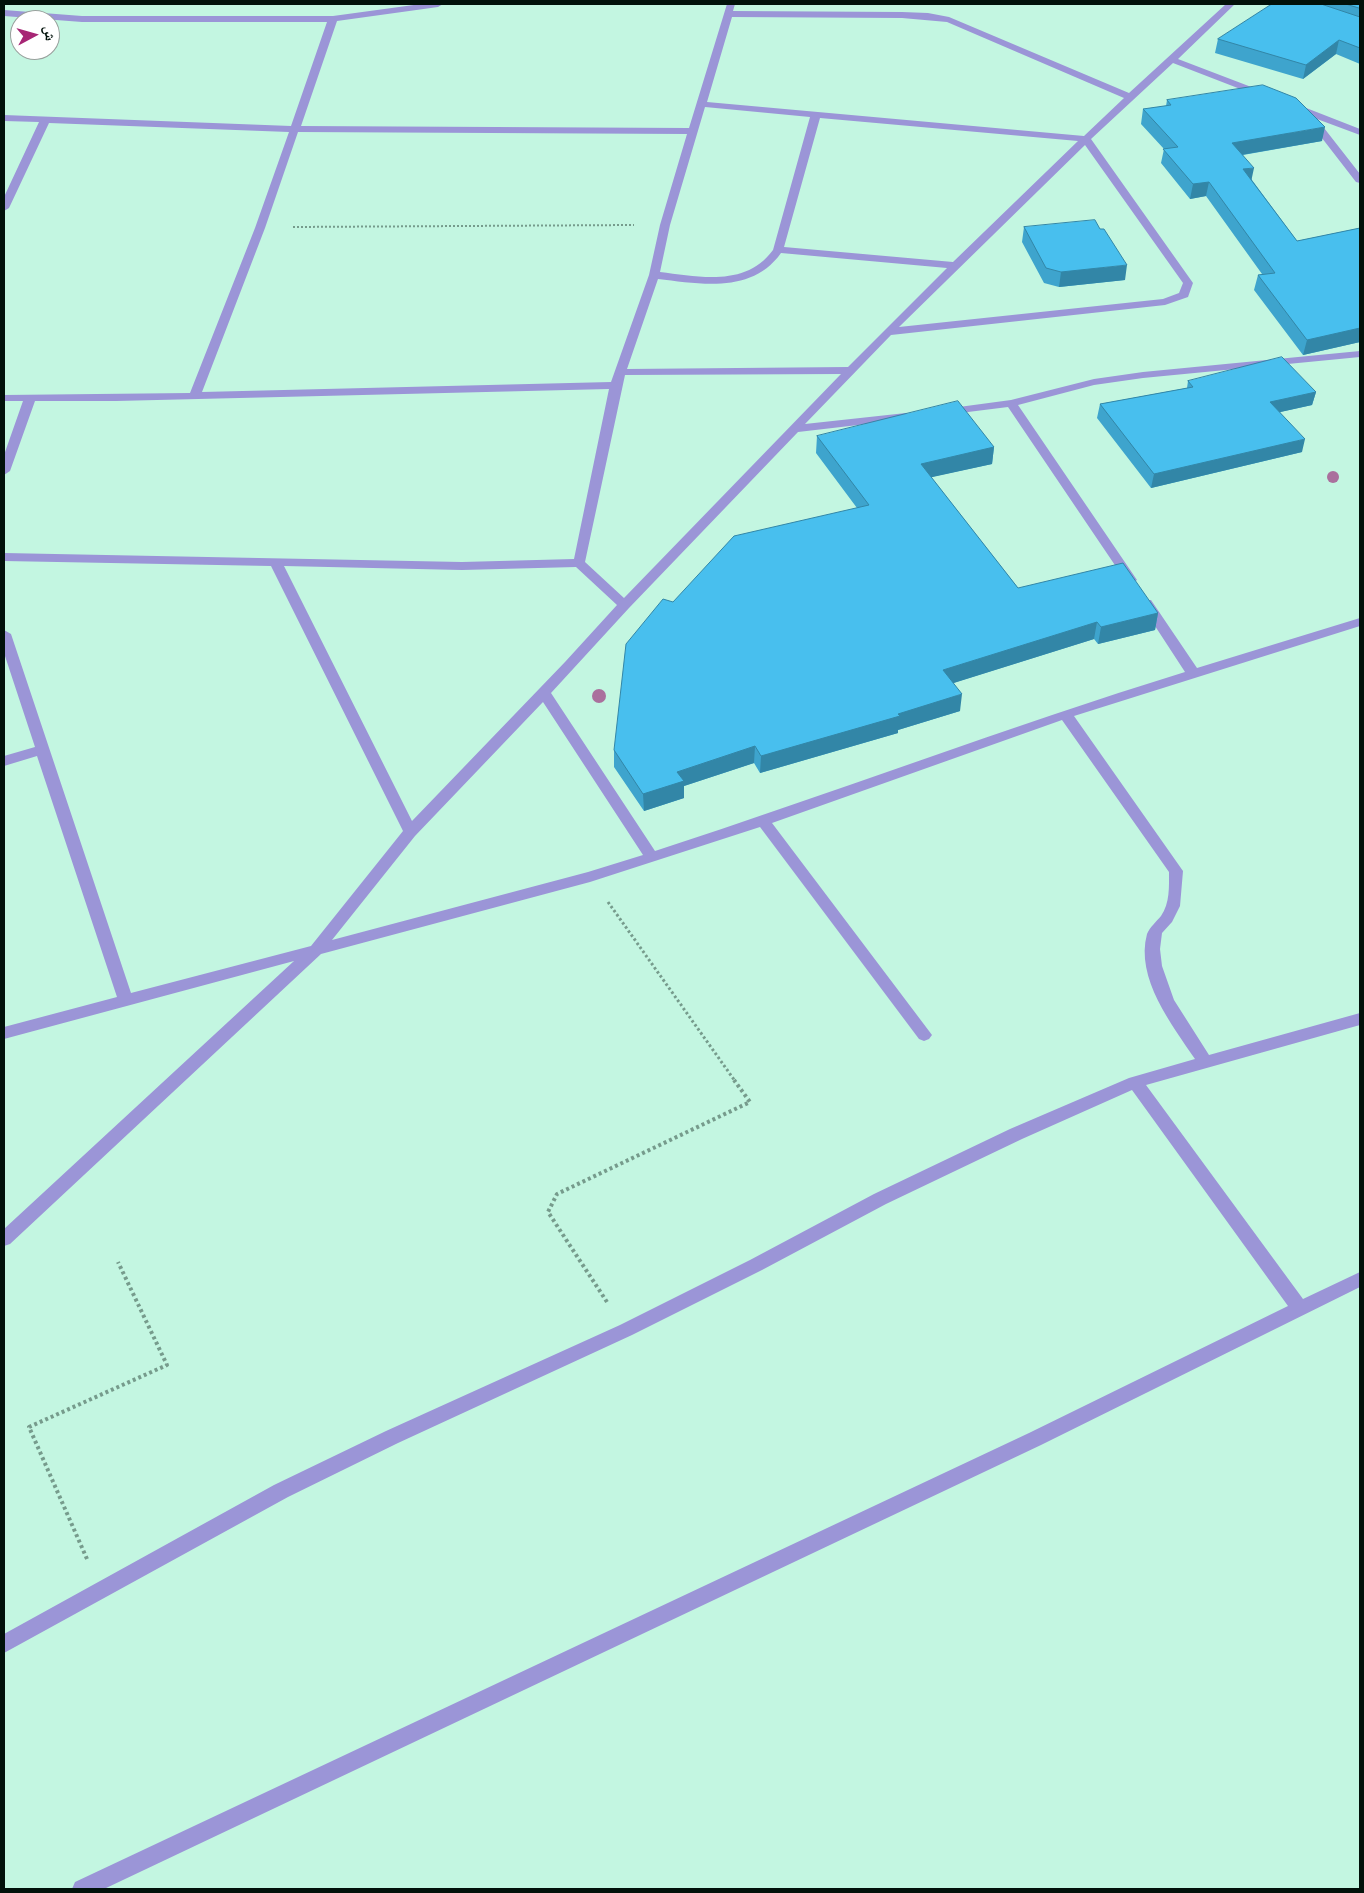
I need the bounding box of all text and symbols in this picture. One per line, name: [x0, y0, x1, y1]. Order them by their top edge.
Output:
north arrow: [10, 10, 60, 60]
text: ش: [39, 25, 60, 42]

